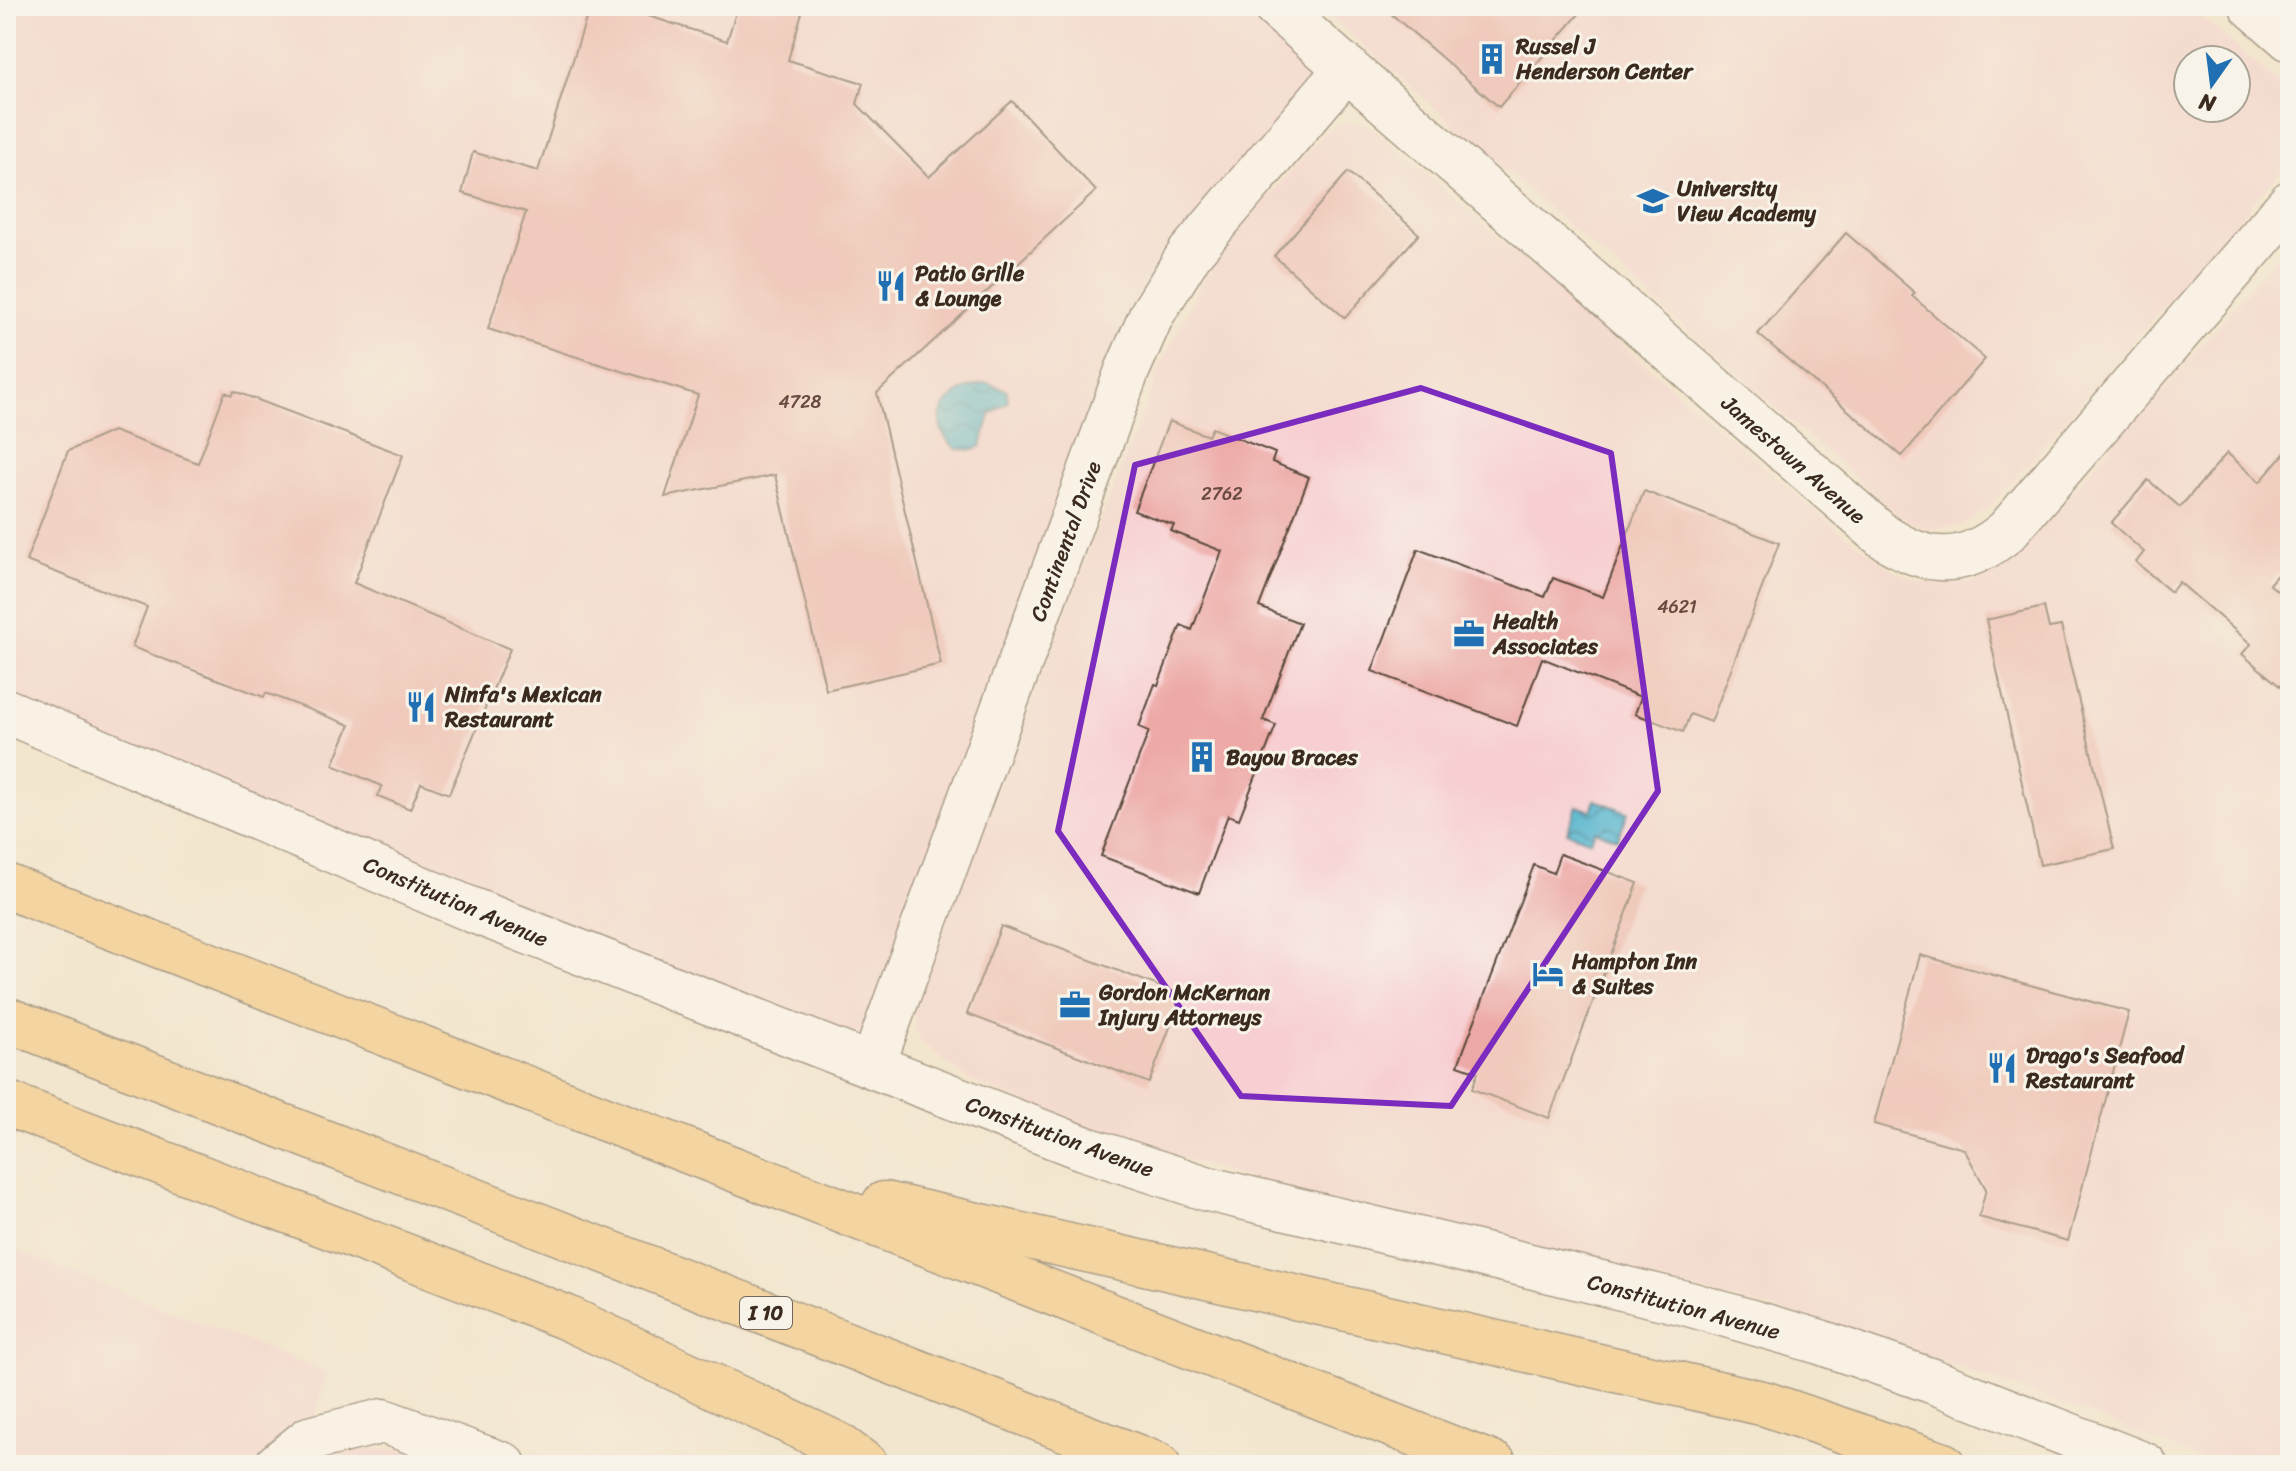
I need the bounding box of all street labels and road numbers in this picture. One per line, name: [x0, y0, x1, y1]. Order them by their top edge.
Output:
street label: Jamestown Avenue: [1711, 384, 1876, 534]
street label: Continental Drive: [1018, 455, 1113, 627]
street label: Constitution Avenue: [357, 845, 555, 958]
street label: Constitution Avenue: [960, 1084, 1160, 1189]
street label: Constitution Avenue: [1583, 1262, 1785, 1351]
road number: I 10: [740, 1297, 792, 1329]

